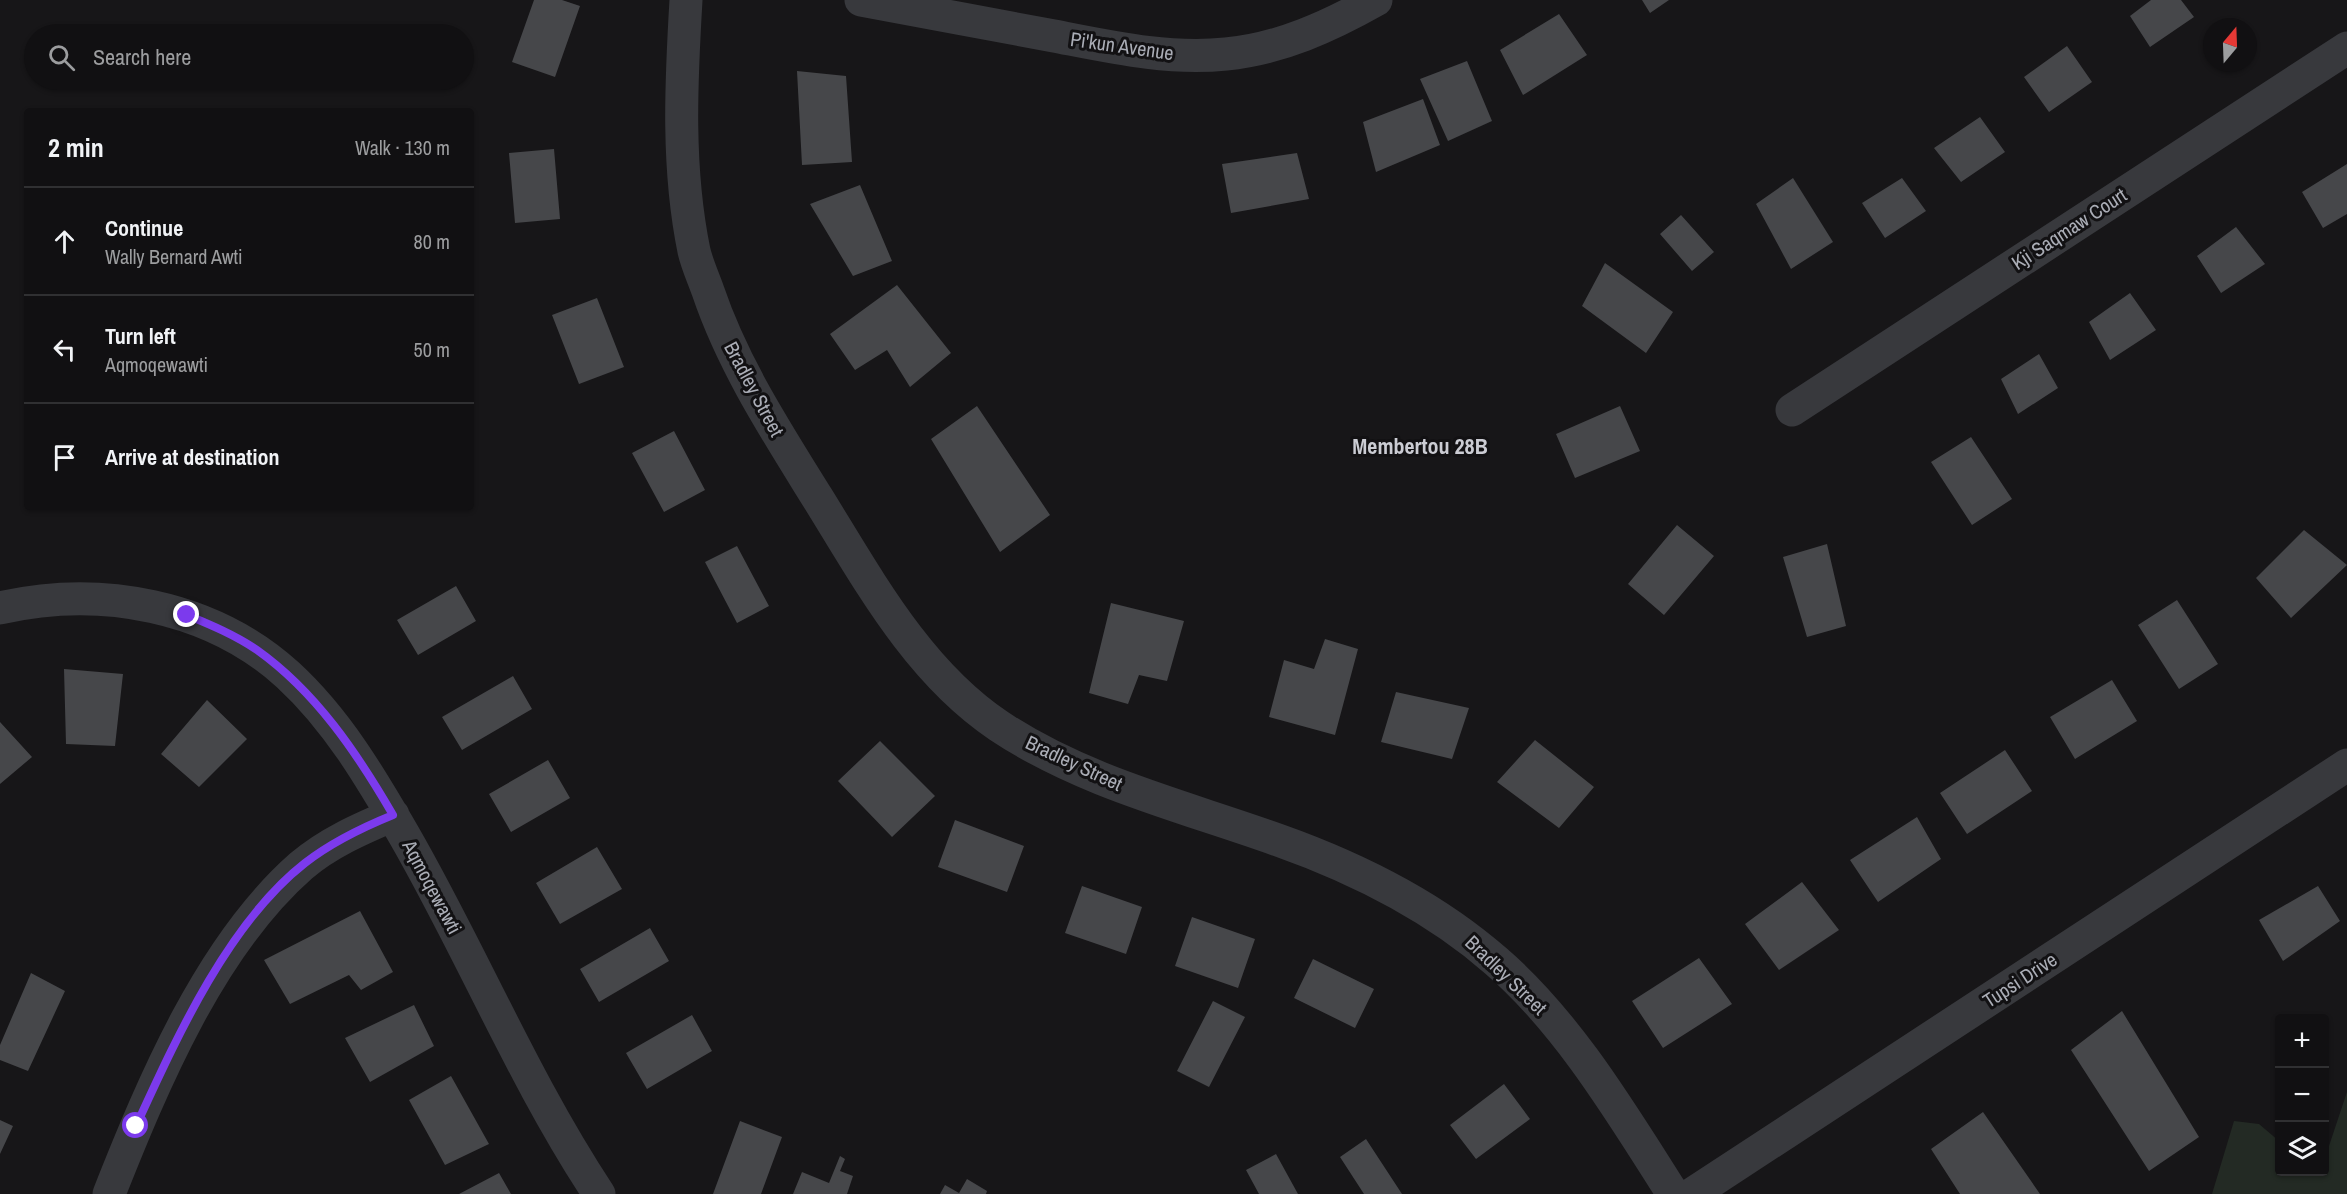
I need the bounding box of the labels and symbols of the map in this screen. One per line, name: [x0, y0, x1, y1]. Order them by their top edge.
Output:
north arrow: [2203, 18, 2257, 72]
street label: Pi'kun Avenue: [1069, 25, 1175, 66]
street label: Kji Saqmaw Court: [2006, 181, 2132, 276]
street label: Bradley Street: [718, 337, 791, 441]
district label: Membertou 28B: [1352, 431, 1488, 461]
route end: [173, 601, 199, 627]
street label: Bradley Street: [1021, 728, 1127, 797]
street label: Aqmoqewawti: [396, 834, 469, 939]
street label: Bradley Street: [1460, 929, 1553, 1021]
street label: Tupsi Drive: [1977, 946, 2062, 1014]
route start: [122, 1112, 148, 1138]

